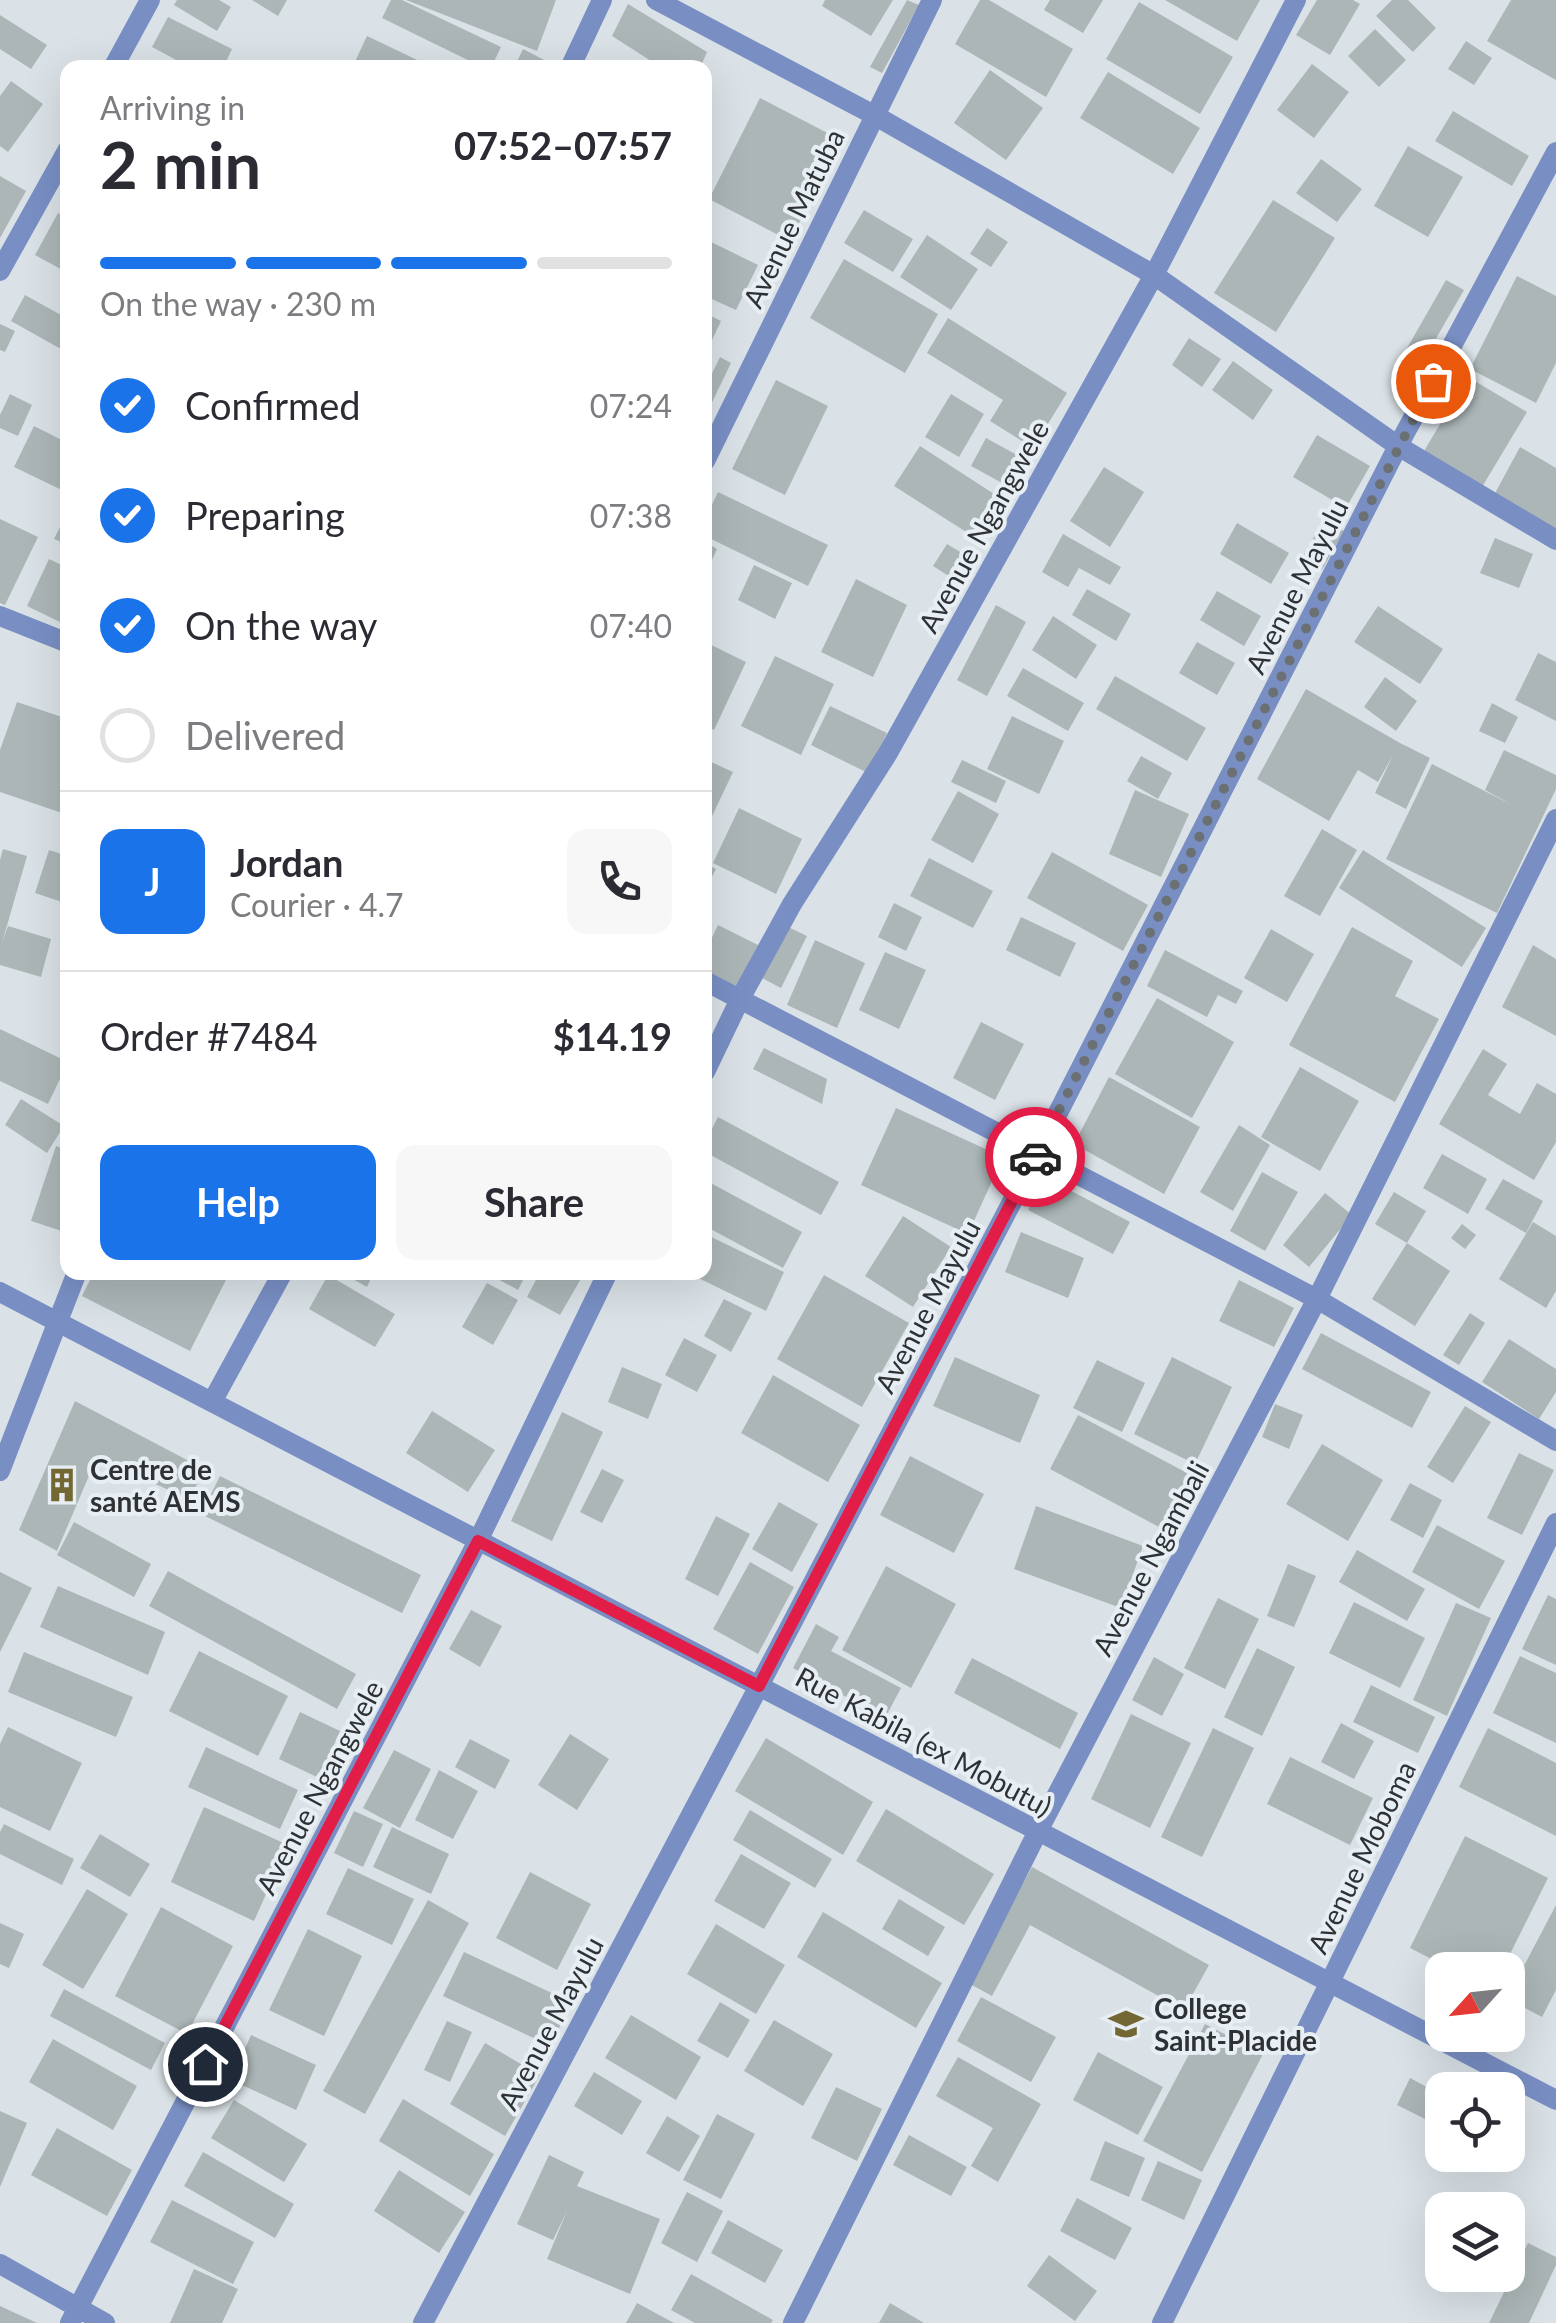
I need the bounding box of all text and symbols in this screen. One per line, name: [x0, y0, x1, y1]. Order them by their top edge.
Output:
text: Arriving in: [100, 88, 245, 127]
text: 07:52–07:57: [454, 122, 672, 168]
street label: Avenue Matuba: [735, 123, 851, 313]
text: 2 min: [100, 125, 261, 203]
text: On the way · 230 m: [100, 284, 376, 323]
pin: [1391, 339, 1476, 424]
icon: bag: [1406, 354, 1461, 409]
icon: check: [100, 378, 155, 433]
text: Confirmed: [185, 382, 361, 428]
text: 07:24: [590, 386, 672, 425]
street label: Avenue Ngangwele: [911, 414, 1055, 638]
icon: check: [100, 488, 155, 543]
text: Preparing: [185, 492, 345, 538]
street label: Avenue Mayulu: [1237, 493, 1355, 679]
text: 07:38: [590, 496, 672, 535]
icon: check: [100, 598, 155, 653]
text: On the way: [185, 602, 377, 648]
text: 07:40: [590, 606, 672, 645]
text: Delivered: [185, 712, 345, 758]
button: phone: [567, 829, 672, 934]
text: Jordan: [230, 839, 343, 885]
text: J: [144, 858, 161, 904]
text: Courier · 4.7: [230, 885, 404, 924]
text: Order #7484: [100, 1013, 317, 1059]
text: $14.19: [553, 1013, 672, 1059]
courier: [985, 1107, 1085, 1207]
icon: car: [1008, 1130, 1063, 1185]
button: Help: [100, 1145, 376, 1260]
button: Share: [396, 1145, 672, 1260]
street label: Avenue Mayulu: [867, 1214, 987, 1398]
place label: Centre de santé AEMS: [90, 1452, 241, 1518]
street label: Avenue Ngambali: [1084, 1455, 1216, 1661]
building icon: Centre de santé AEMS: [43, 1466, 81, 1504]
street label: Rue Kabila (ex Mobutu): [790, 1659, 1058, 1823]
street label: Avenue Ngangwele: [248, 1674, 390, 1900]
street label: Avenue Moboma: [1300, 1755, 1422, 1959]
street label: Avenue Mayulu: [490, 1931, 610, 2115]
north arrow: [1425, 1952, 1525, 2052]
map controls: [1425, 1952, 1525, 2292]
place label: College Saint-Placide: [1154, 1991, 1317, 2057]
school or university icon: College Saint-Placide: [1107, 2005, 1145, 2043]
pin: [163, 2022, 248, 2107]
icon: home: [178, 2037, 233, 2092]
button: locate: [1425, 2072, 1525, 2172]
button: layers: [1425, 2192, 1525, 2292]

